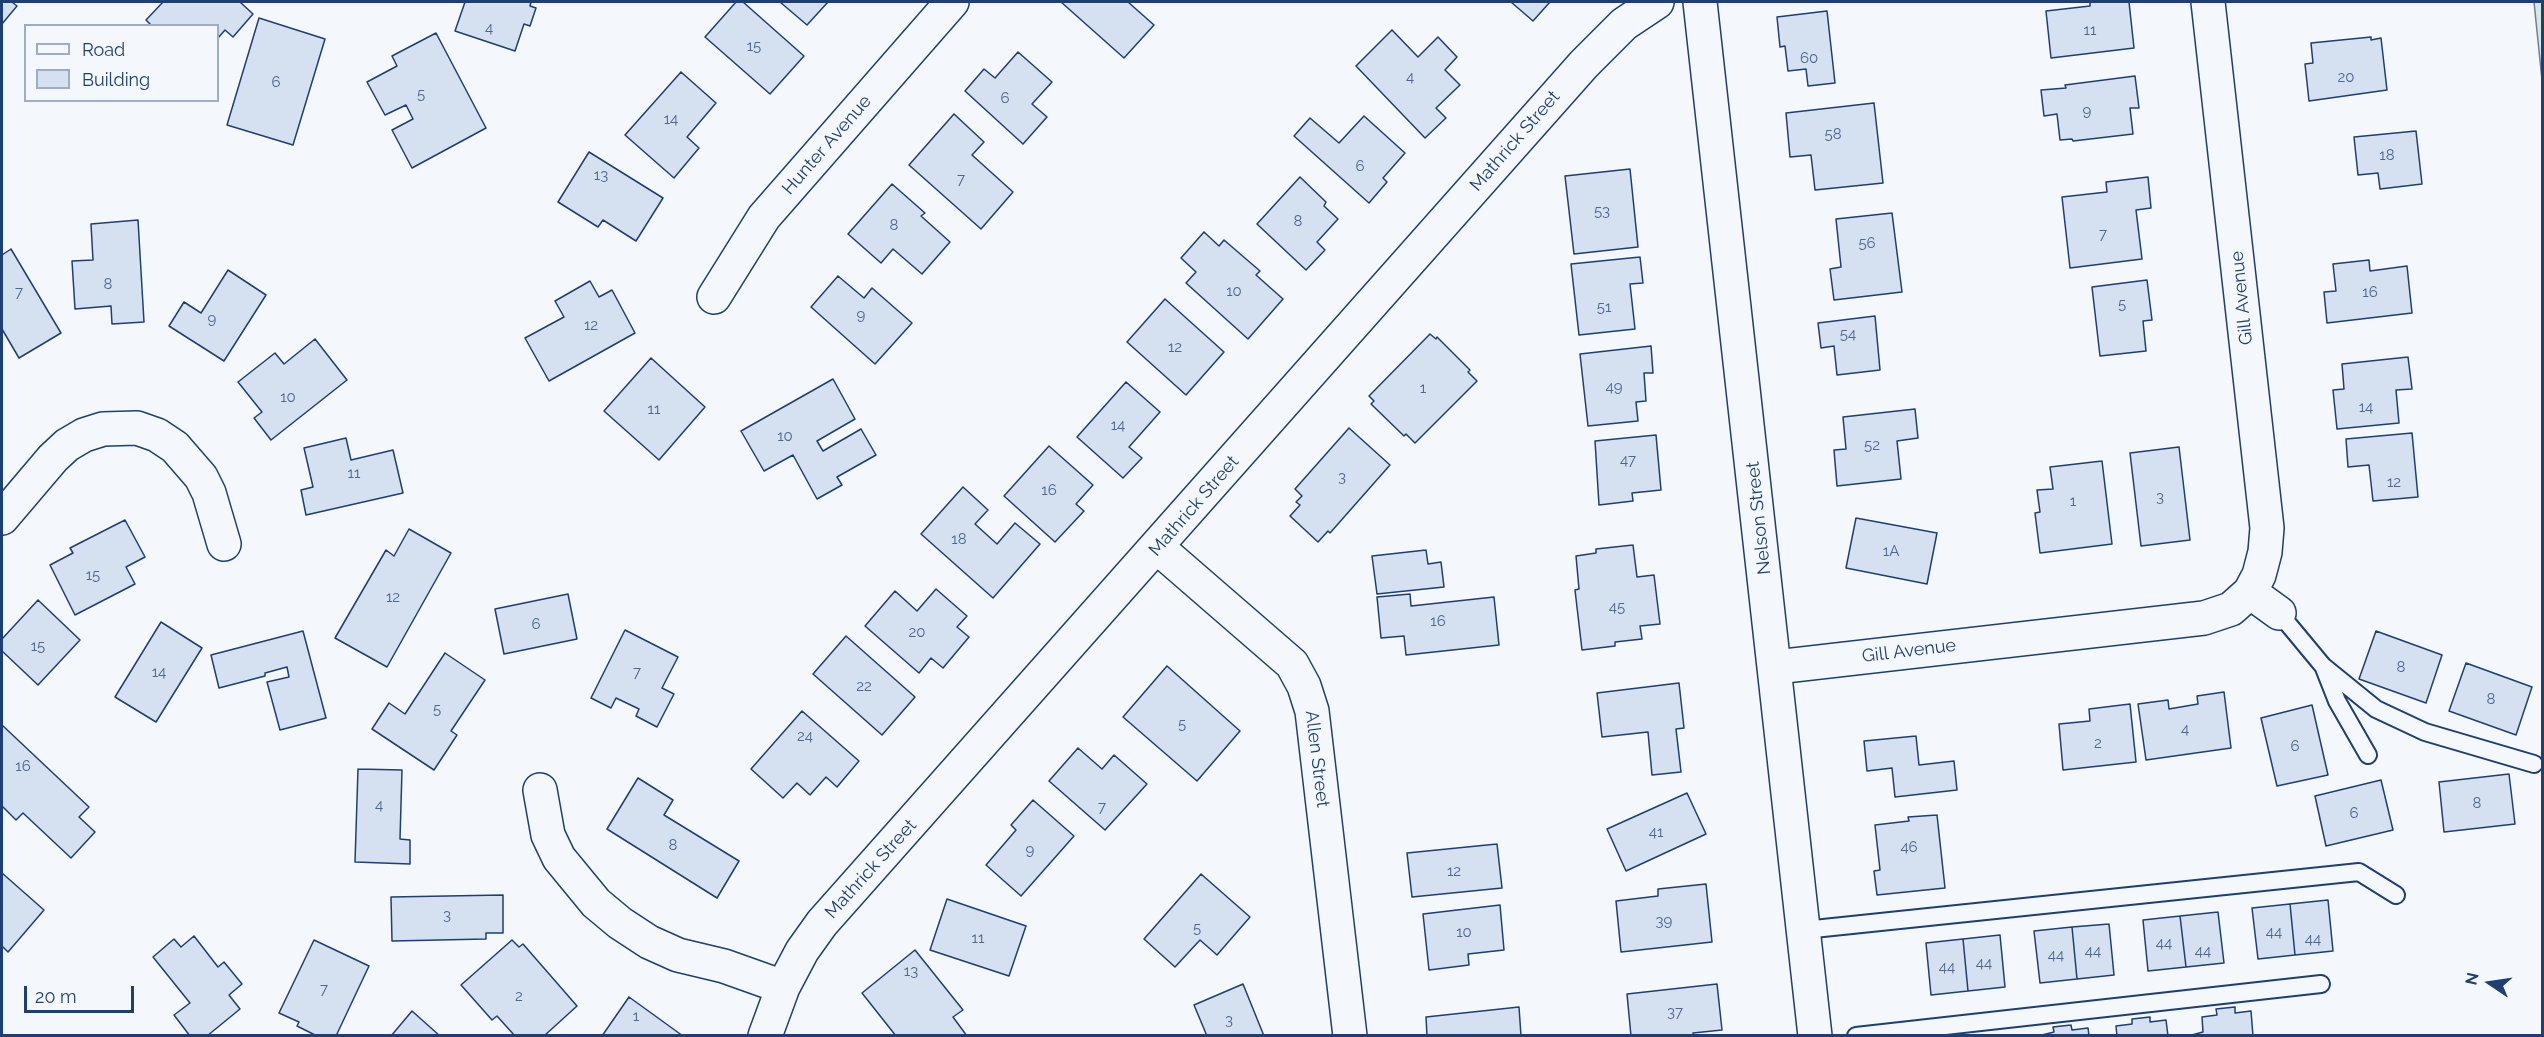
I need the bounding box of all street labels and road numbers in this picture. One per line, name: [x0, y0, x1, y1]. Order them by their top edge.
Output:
street label: Mathrick Street: [1465, 86, 1565, 196]
street label: Hunter Avenue: [778, 91, 876, 199]
street label: Gill Avenue: [2226, 250, 2258, 346]
street label: Mathrick Street: [1144, 451, 1244, 561]
street label: Nelson Street: [1742, 460, 1776, 576]
street label: Gill Avenue: [1861, 635, 1957, 667]
street label: Allen Street: [1300, 709, 1334, 809]
street label: Mathrick Street: [821, 815, 921, 923]

